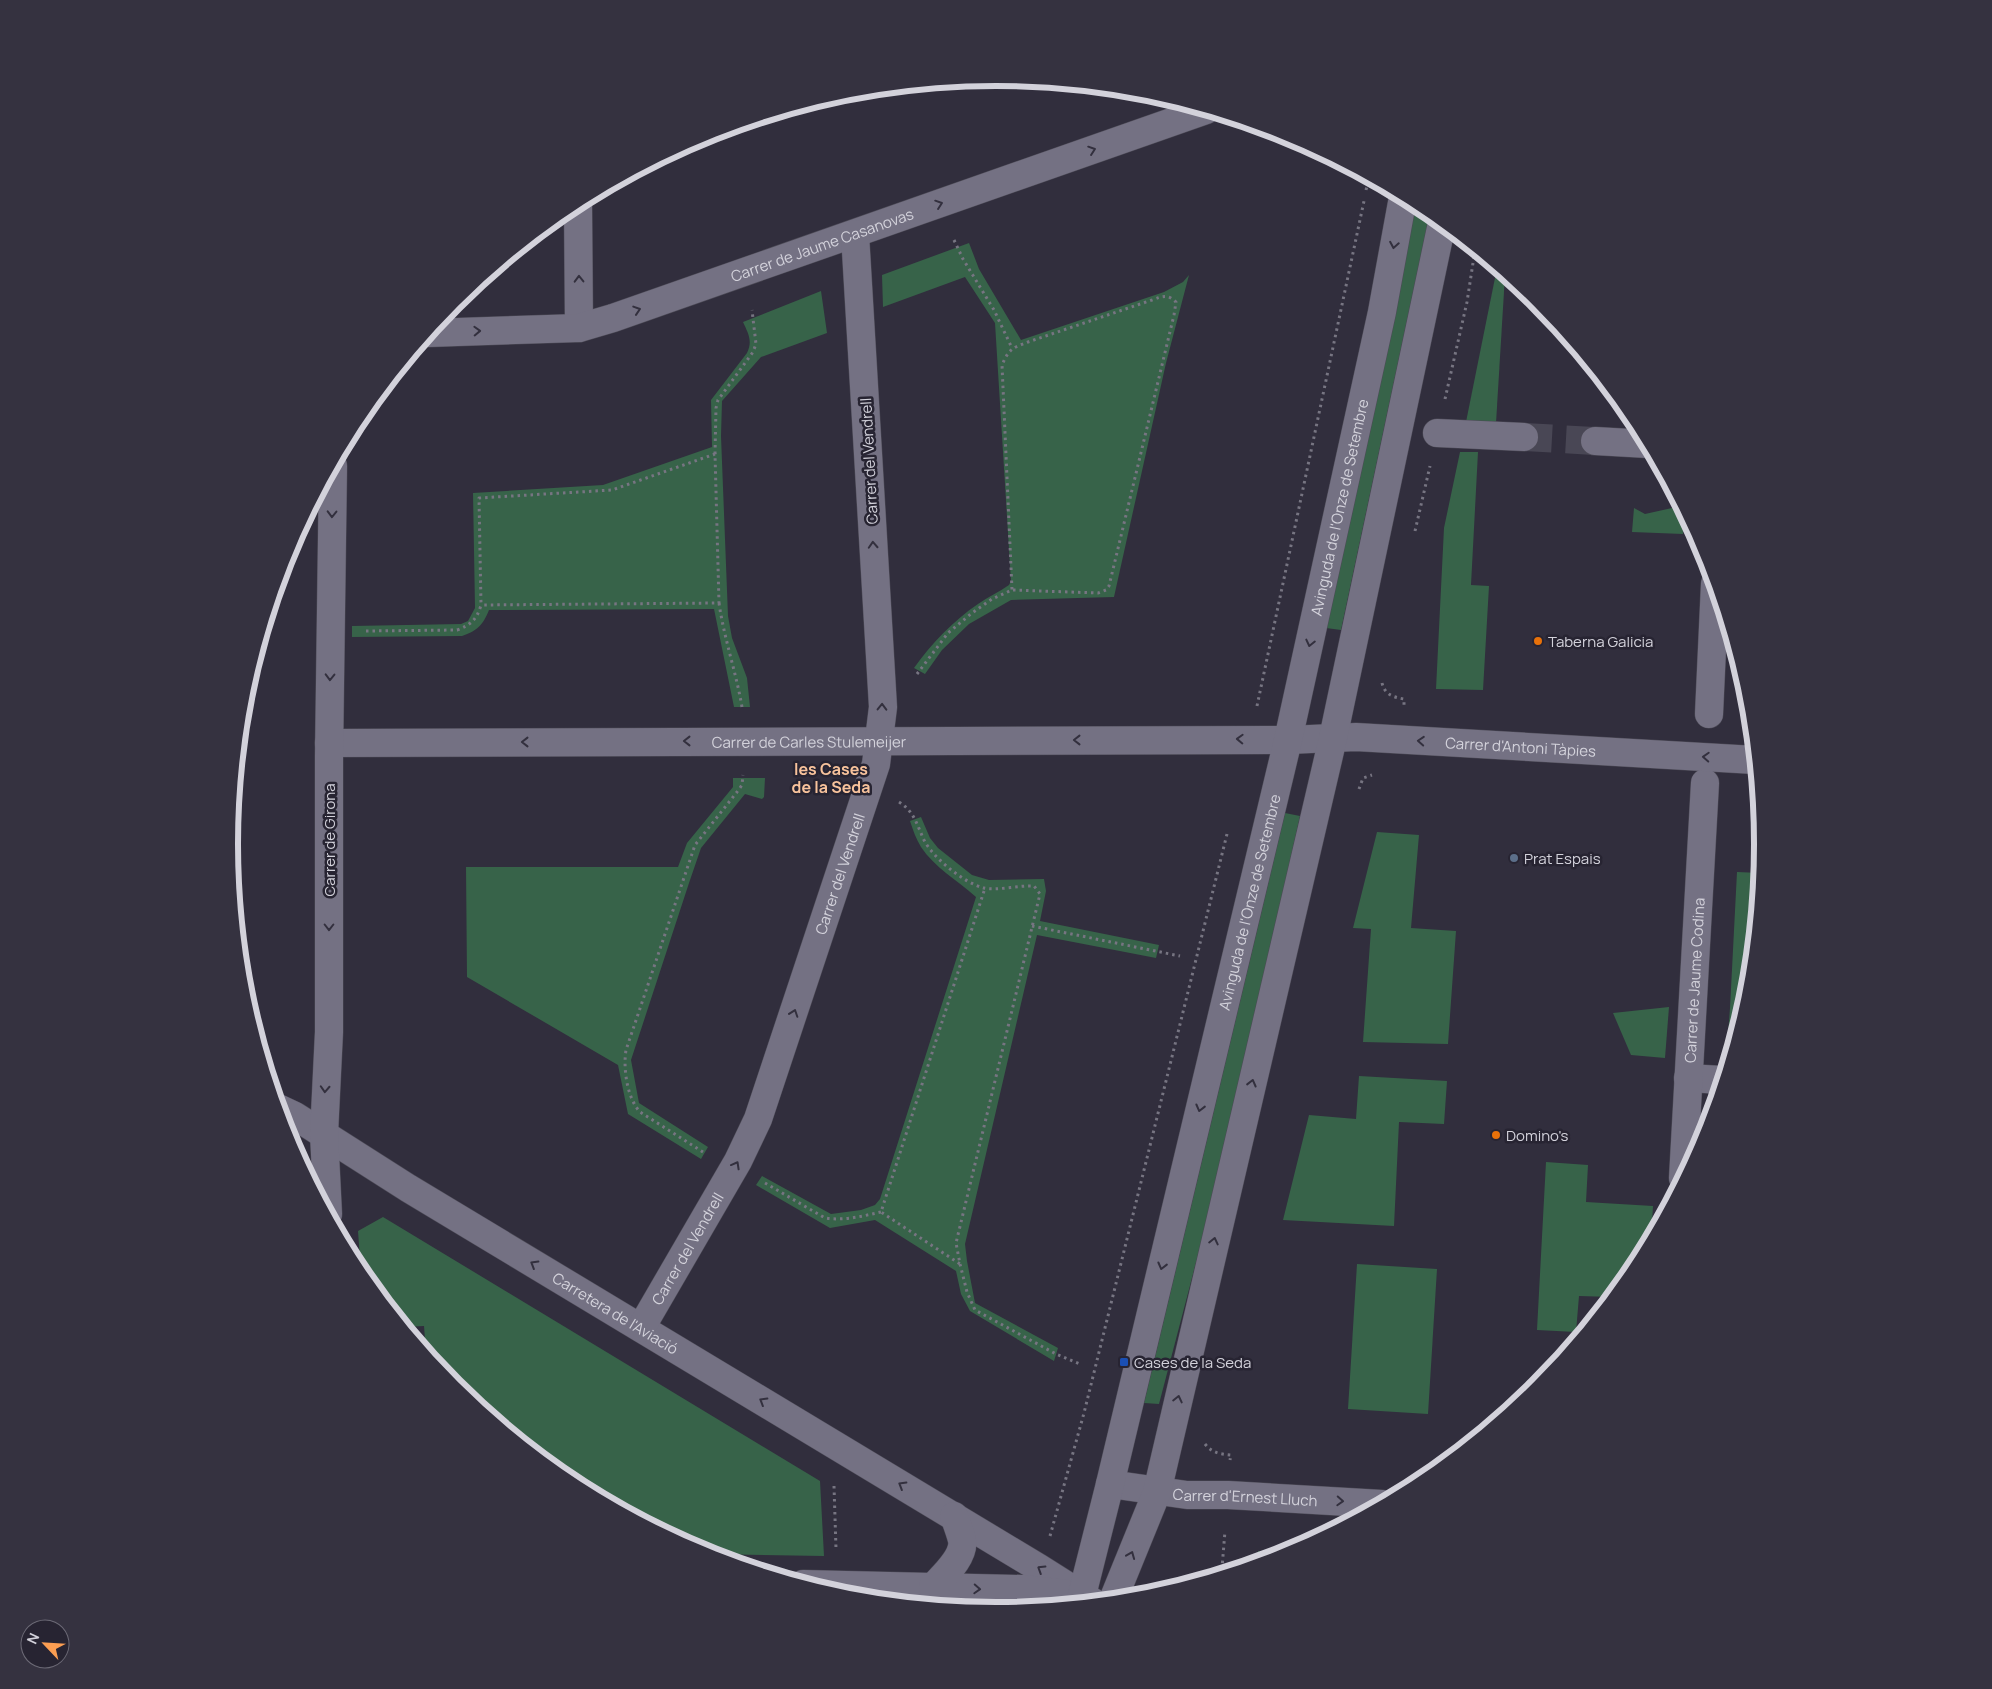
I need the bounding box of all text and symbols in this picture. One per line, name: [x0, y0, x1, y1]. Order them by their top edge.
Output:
one-way arrow: [1087, 146, 1096, 156]
one-way arrow: [934, 200, 943, 210]
street label: Carrer de Jaume Casanovas: [728, 203, 916, 286]
one-way arrow: [1390, 240, 1400, 249]
one-way arrow: [574, 275, 584, 282]
one-way arrow: [632, 306, 641, 316]
one-way arrow: [473, 326, 481, 337]
street label: Carrer del Vendrell: [855, 397, 883, 525]
street label: Avinguda de l'Onze de Setembre: [1305, 397, 1373, 618]
one-way arrow: [327, 511, 338, 519]
one-way arrow: [868, 541, 879, 549]
place label: Taberna Galicia: [1548, 631, 1653, 652]
marker: Taberna Galicia: [1532, 635, 1544, 647]
one-way arrow: [1305, 639, 1316, 648]
one-way arrow: [325, 674, 335, 681]
one-way arrow: [877, 703, 887, 710]
street label: Carrer de Carles Stulemeijer: [712, 731, 907, 752]
street label: Carrer d'Antoni Tàpies: [1445, 732, 1597, 761]
one-way arrow: [1235, 734, 1243, 745]
one-way arrow: [1073, 735, 1080, 745]
one-way arrow: [1417, 735, 1425, 746]
one-way arrow: [683, 736, 690, 746]
one-way arrow: [520, 737, 528, 747]
one-way arrow: [1702, 751, 1710, 762]
district label: les Cases de la Seda: [792, 758, 870, 798]
street label: Carrer de Girona: [319, 783, 340, 897]
street label: Avinguda de l'Onze de Setembre: [1213, 792, 1285, 1012]
street label: Carrer del Vendrell: [810, 810, 869, 937]
place label: Prat Espais: [1524, 848, 1601, 869]
marker: Prat Espais: [1508, 852, 1520, 864]
street label: Carrer de Jaume Codina: [1679, 897, 1709, 1064]
one-way arrow: [324, 924, 334, 931]
one-way arrow: [788, 1010, 798, 1018]
one-way arrow: [1246, 1079, 1257, 1088]
one-way arrow: [320, 1085, 331, 1093]
one-way arrow: [1195, 1103, 1206, 1112]
place label: Domino's: [1506, 1125, 1568, 1146]
marker: Domino's: [1490, 1129, 1502, 1141]
one-way arrow: [729, 1161, 739, 1170]
street label: Carrer del Vendrell: [646, 1188, 728, 1309]
one-way arrow: [1208, 1237, 1219, 1246]
one-way arrow: [530, 1260, 539, 1270]
one-way arrow: [1157, 1261, 1168, 1270]
street label: Carretera de l'Aviació: [549, 1267, 682, 1359]
place label: Cases de la Seda: [1134, 1352, 1251, 1373]
marker: Cases de la Seda: [1118, 1356, 1130, 1368]
one-way arrow: [1172, 1395, 1183, 1404]
one-way arrow: [760, 1398, 769, 1408]
one-way arrow: [899, 1482, 908, 1492]
street label: Carrer d'Ernest Lluch: [1171, 1483, 1318, 1511]
one-way arrow: [1336, 1496, 1344, 1507]
one-way arrow: [1125, 1551, 1136, 1560]
one-way arrow: [1038, 1566, 1047, 1576]
one-way arrow: [973, 1583, 981, 1594]
north arrow: [20, 1619, 70, 1669]
text: N: [22, 1630, 44, 1647]

